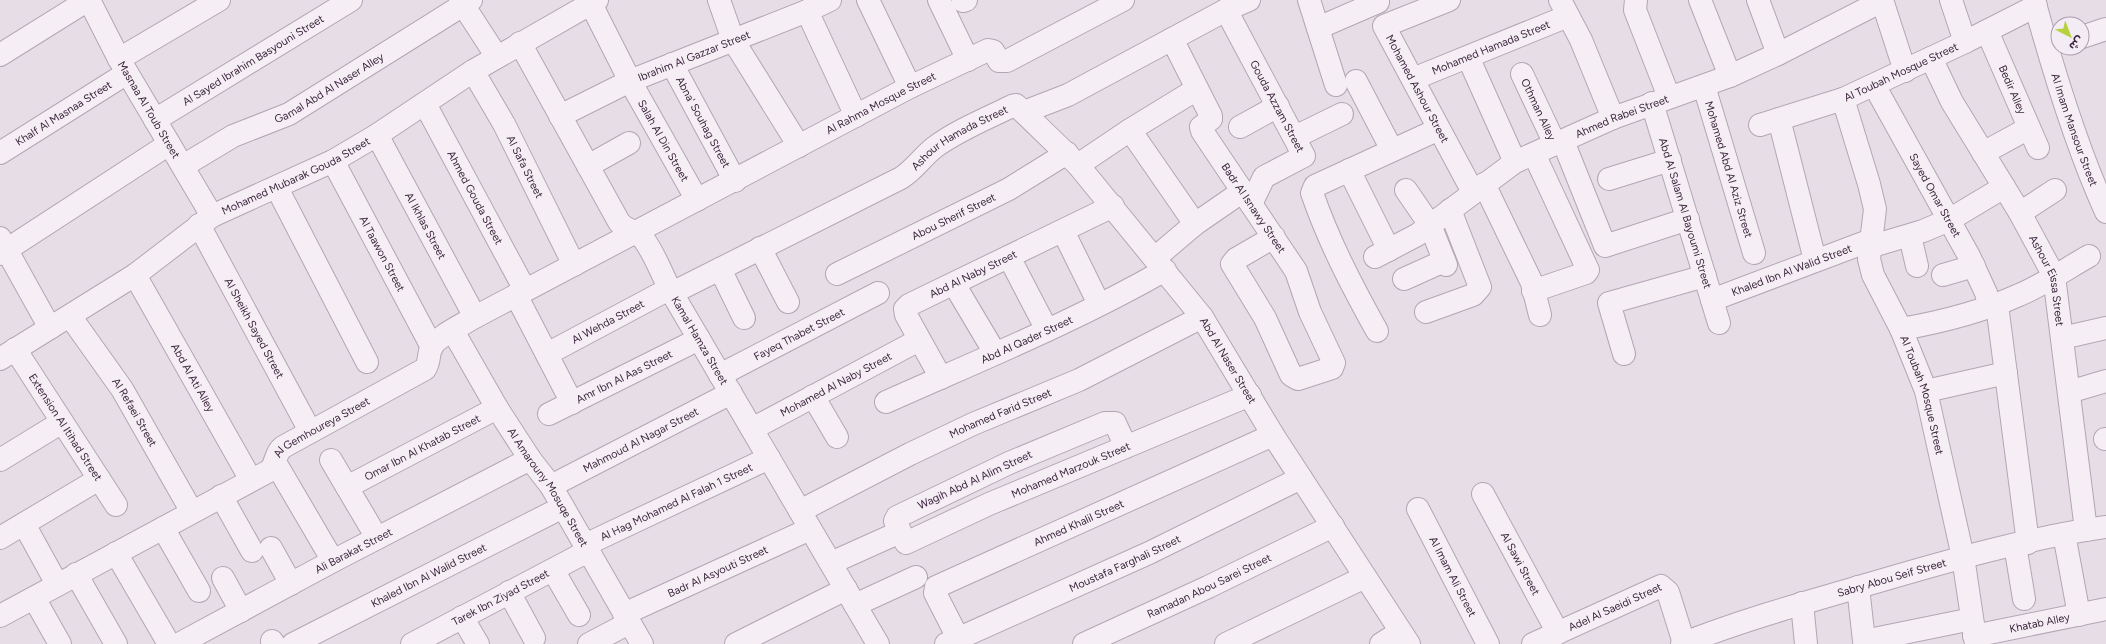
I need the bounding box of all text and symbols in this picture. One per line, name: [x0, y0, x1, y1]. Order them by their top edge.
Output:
street label: Al Sayed Ibrahim Basyouni Street: [180, 12, 326, 108]
north arrow: [2050, 16, 2090, 56]
street label: Mohamed Hamada Street: [1430, 18, 1552, 77]
street label: Ibrahim Al Gazzar Street: [636, 28, 752, 84]
street label: Mohamed Ashour Street: [1383, 32, 1452, 145]
text: ش: [2066, 33, 2086, 53]
street label: Al Toubah Mosque Street: [1842, 40, 1960, 104]
street label: Gamal Abd Al Naser Alley: [272, 50, 386, 126]
street label: Gouda Azzam Street: [1247, 58, 1307, 154]
street label: Masnaa Al Toub Street: [115, 59, 183, 161]
street label: Bedir Alley: [1996, 63, 2029, 116]
street label: Al Rahma Mosque Street: [824, 69, 938, 137]
street label: Al Imam Mansour Street: [2049, 72, 2101, 188]
street label: Abna' Souhag Street: [673, 74, 733, 170]
street label: Othman Alley: [1519, 76, 1559, 142]
street label: Khalf Al Masnaa Street: [13, 78, 114, 148]
street label: Ahmed Rabei Street: [1573, 92, 1670, 141]
street label: Salah Al Din Street: [635, 97, 692, 184]
street label: Mohamed Abd Al Aziz Street: [1702, 99, 1756, 239]
street label: Ashour Hamada Street: [909, 103, 1010, 173]
street label: Al Safa Street: [504, 133, 546, 200]
street label: Mohamed Mubarak Gouda Street: [220, 134, 372, 217]
street label: Abd Al Salam Al Bayoumi Street: [1656, 136, 1715, 290]
street label: Ahmed Gouda Street: [445, 148, 506, 247]
street label: Sayed Omar Street: [1907, 151, 1964, 239]
street label: Badr Al Isnawy Street: [1219, 161, 1289, 255]
street label: Al Ikhlas Street: [403, 190, 449, 261]
street label: Abou Sherif Street: [909, 190, 998, 243]
street label: Al Taawon Street: [357, 214, 408, 294]
street label: Ashour Eissa Street: [2027, 233, 2067, 327]
street label: Khaled Ibn Al Walid Street: [1729, 241, 1854, 299]
street label: Abd Al Naby Street: [927, 247, 1019, 301]
street label: Al Sheikh Sayed Street: [222, 275, 287, 381]
street label: Kamal Hamza Street: [669, 294, 731, 387]
street label: Al Wehda Street: [569, 297, 646, 346]
street label: Fayeq Thabet Street: [751, 305, 846, 363]
street label: Abd Al Qader Street: [979, 313, 1075, 366]
street label: Abd Al Naser Street: [1197, 315, 1259, 406]
street label: Al Toubah Mosque Street: [1898, 334, 1947, 456]
street label: Abd Al Ati Alley: [169, 341, 218, 414]
street label: Amr Ibn Al Aas Street: [574, 347, 674, 406]
street label: Mohamed Al Naby Street: [778, 349, 894, 419]
street label: Extension Al Itihad Street: [26, 371, 105, 483]
street label: Al Refaei Street: [110, 375, 160, 449]
street label: Mohamed Farid Street: [947, 386, 1053, 441]
street label: Al Gemhoureya Street: [271, 394, 372, 459]
street label: Mahmoud Al Nagar Street: [581, 404, 701, 475]
street label: Omar Ibn Al Khatab Street: [362, 412, 482, 483]
street label: Al Amarouny Mosuqe Street: [505, 425, 591, 549]
street label: Mohamed Marzouk Street: [1009, 439, 1132, 500]
street label: Wagih Abd Al Alim Street: [916, 448, 1034, 512]
street label: Al Hag Mohamed Al Falah 1 Street: [598, 460, 755, 543]
street label: Ahmed Khalil Street: [1031, 497, 1126, 549]
street label: Ali Barakat Street: [313, 525, 394, 576]
street label: Al Sawi Street: [1498, 530, 1543, 597]
street label: Moustafa Farghali Street: [1067, 532, 1182, 595]
street label: Al Imam Ali Street: [1427, 534, 1479, 619]
street label: Khaled Ibn Al Walid Street: [369, 541, 488, 610]
street label: Badr Al Asyouti Street: [665, 543, 770, 600]
street label: Ramadan Abou Sarei Street: [1145, 551, 1273, 621]
street label: Sabry Abou Seif Street: [1835, 556, 1948, 599]
street label: Tarek Ibn Ziyad Street: [450, 566, 551, 628]
street label: Adel Al Saeidi Street: [1566, 580, 1664, 634]
street label: Khatab Alley: [2008, 610, 2071, 635]

